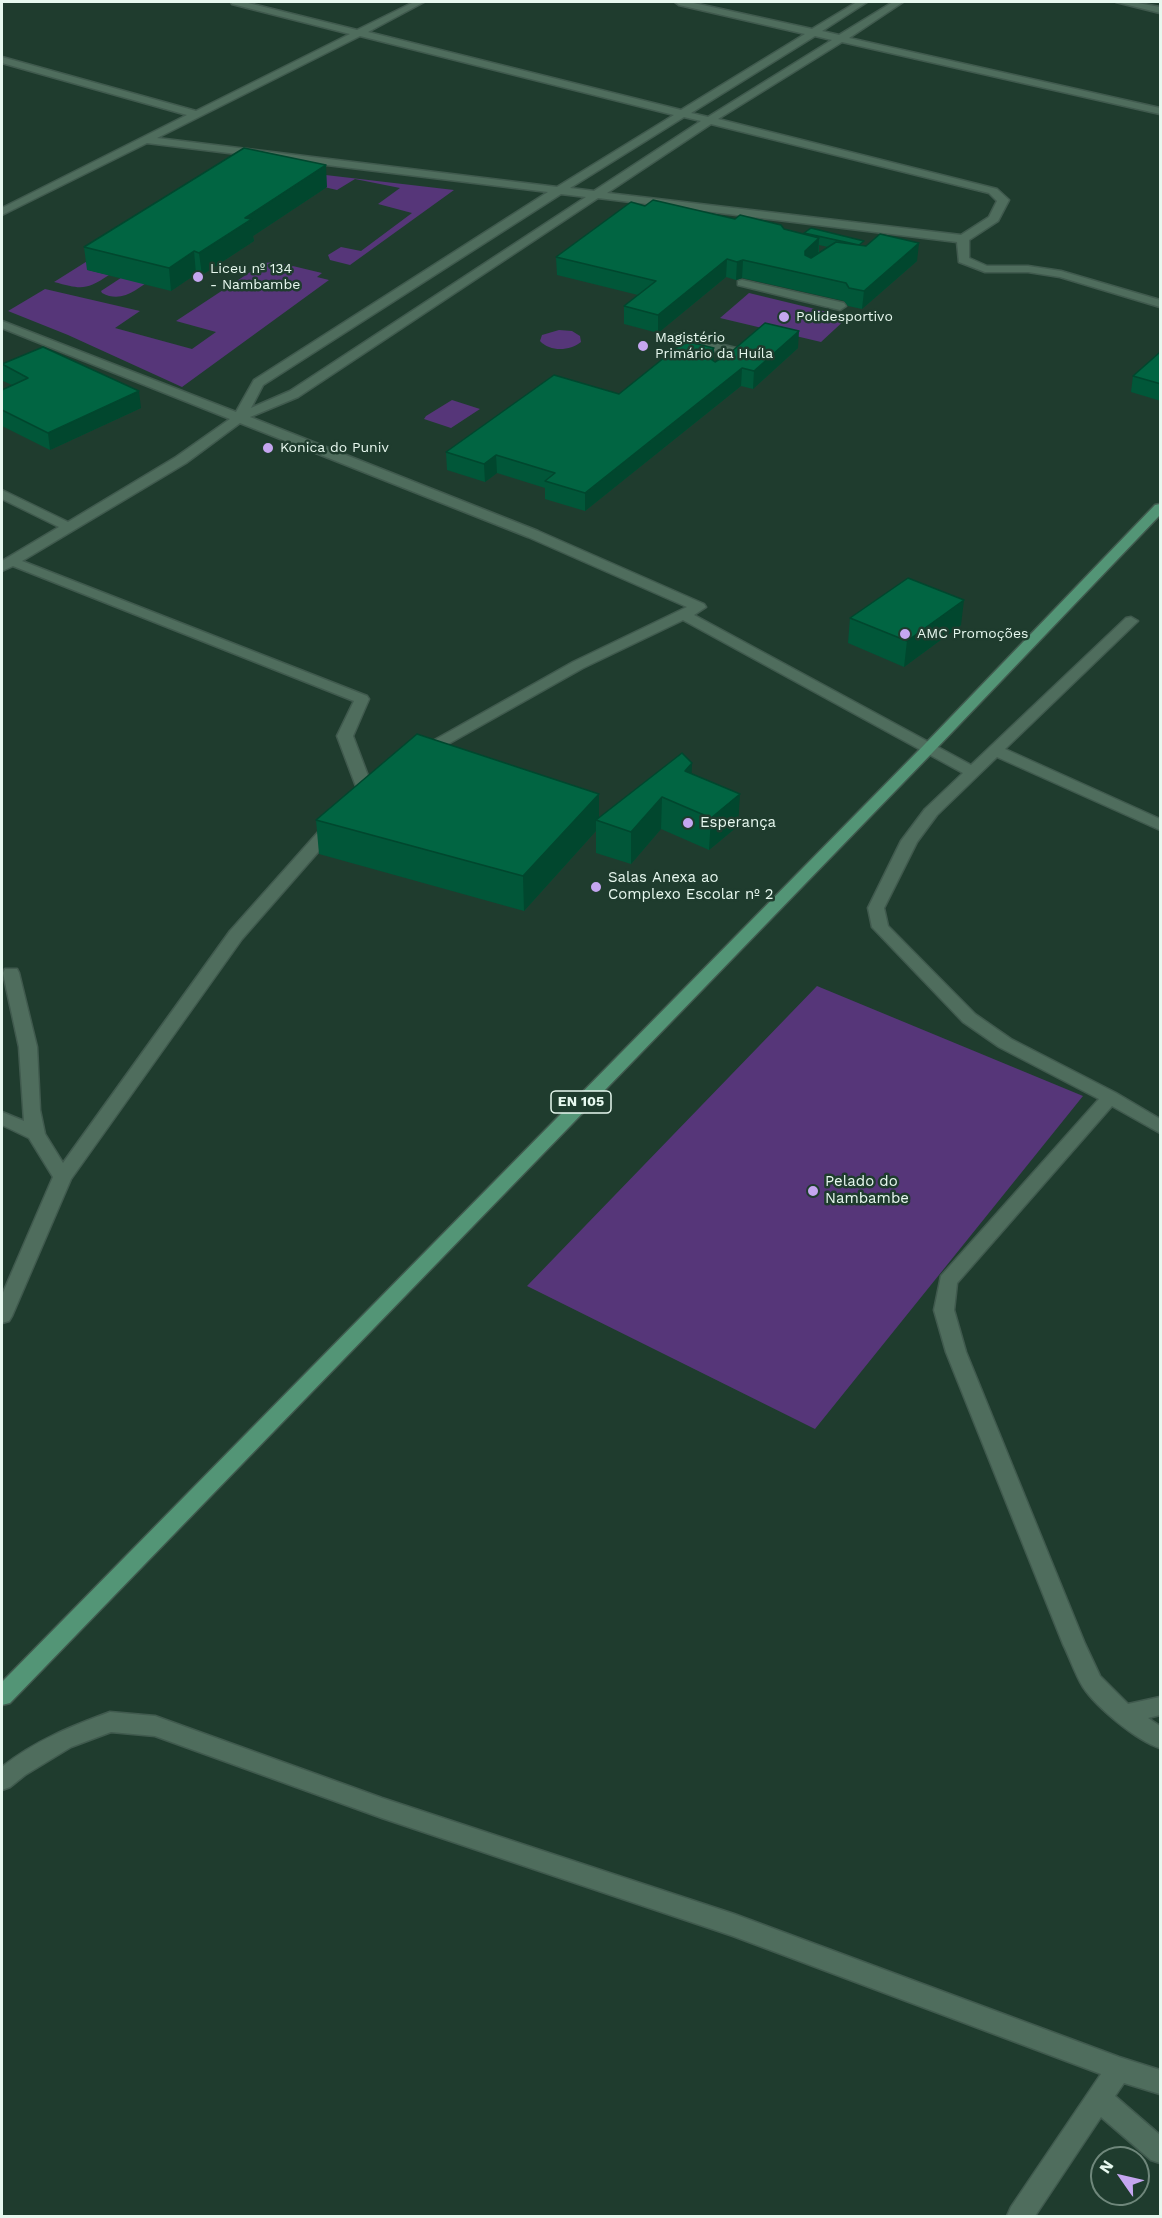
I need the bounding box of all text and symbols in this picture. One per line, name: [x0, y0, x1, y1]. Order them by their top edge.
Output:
place label: Liceu nº 134 - Nambambe: [210, 261, 300, 294]
marker: Liceu nº 134 - Nambambe: [191, 270, 205, 284]
place label: Polidesportivo: [796, 309, 893, 325]
marker: Polidesportivo: [777, 310, 791, 324]
place label: Magistério Primário da Huíla: [655, 330, 773, 362]
marker: Magistério Primário da Huíla: [636, 339, 650, 353]
place label: Konica do Puniv: [280, 440, 389, 456]
marker: Konica do Puniv: [261, 441, 275, 455]
place label: AMC Promoções: [917, 626, 1028, 642]
marker: AMC Promoções: [898, 627, 912, 641]
place label: Esperança: [700, 814, 776, 832]
marker: Esperança: [681, 816, 695, 830]
place label: Salas Anexa ao Complexo Escolar nº 2: [608, 869, 773, 904]
marker: Salas Anexa ao Complexo Escolar nº 2: [589, 880, 603, 894]
road number: EN 105: [551, 1091, 611, 1113]
place label: Pelado do Nambambe: [825, 1173, 909, 1208]
marker: Pelado do Nambambe: [806, 1184, 820, 1198]
north arrow: [1090, 2146, 1150, 2206]
text: N: [1095, 2157, 1118, 2177]

